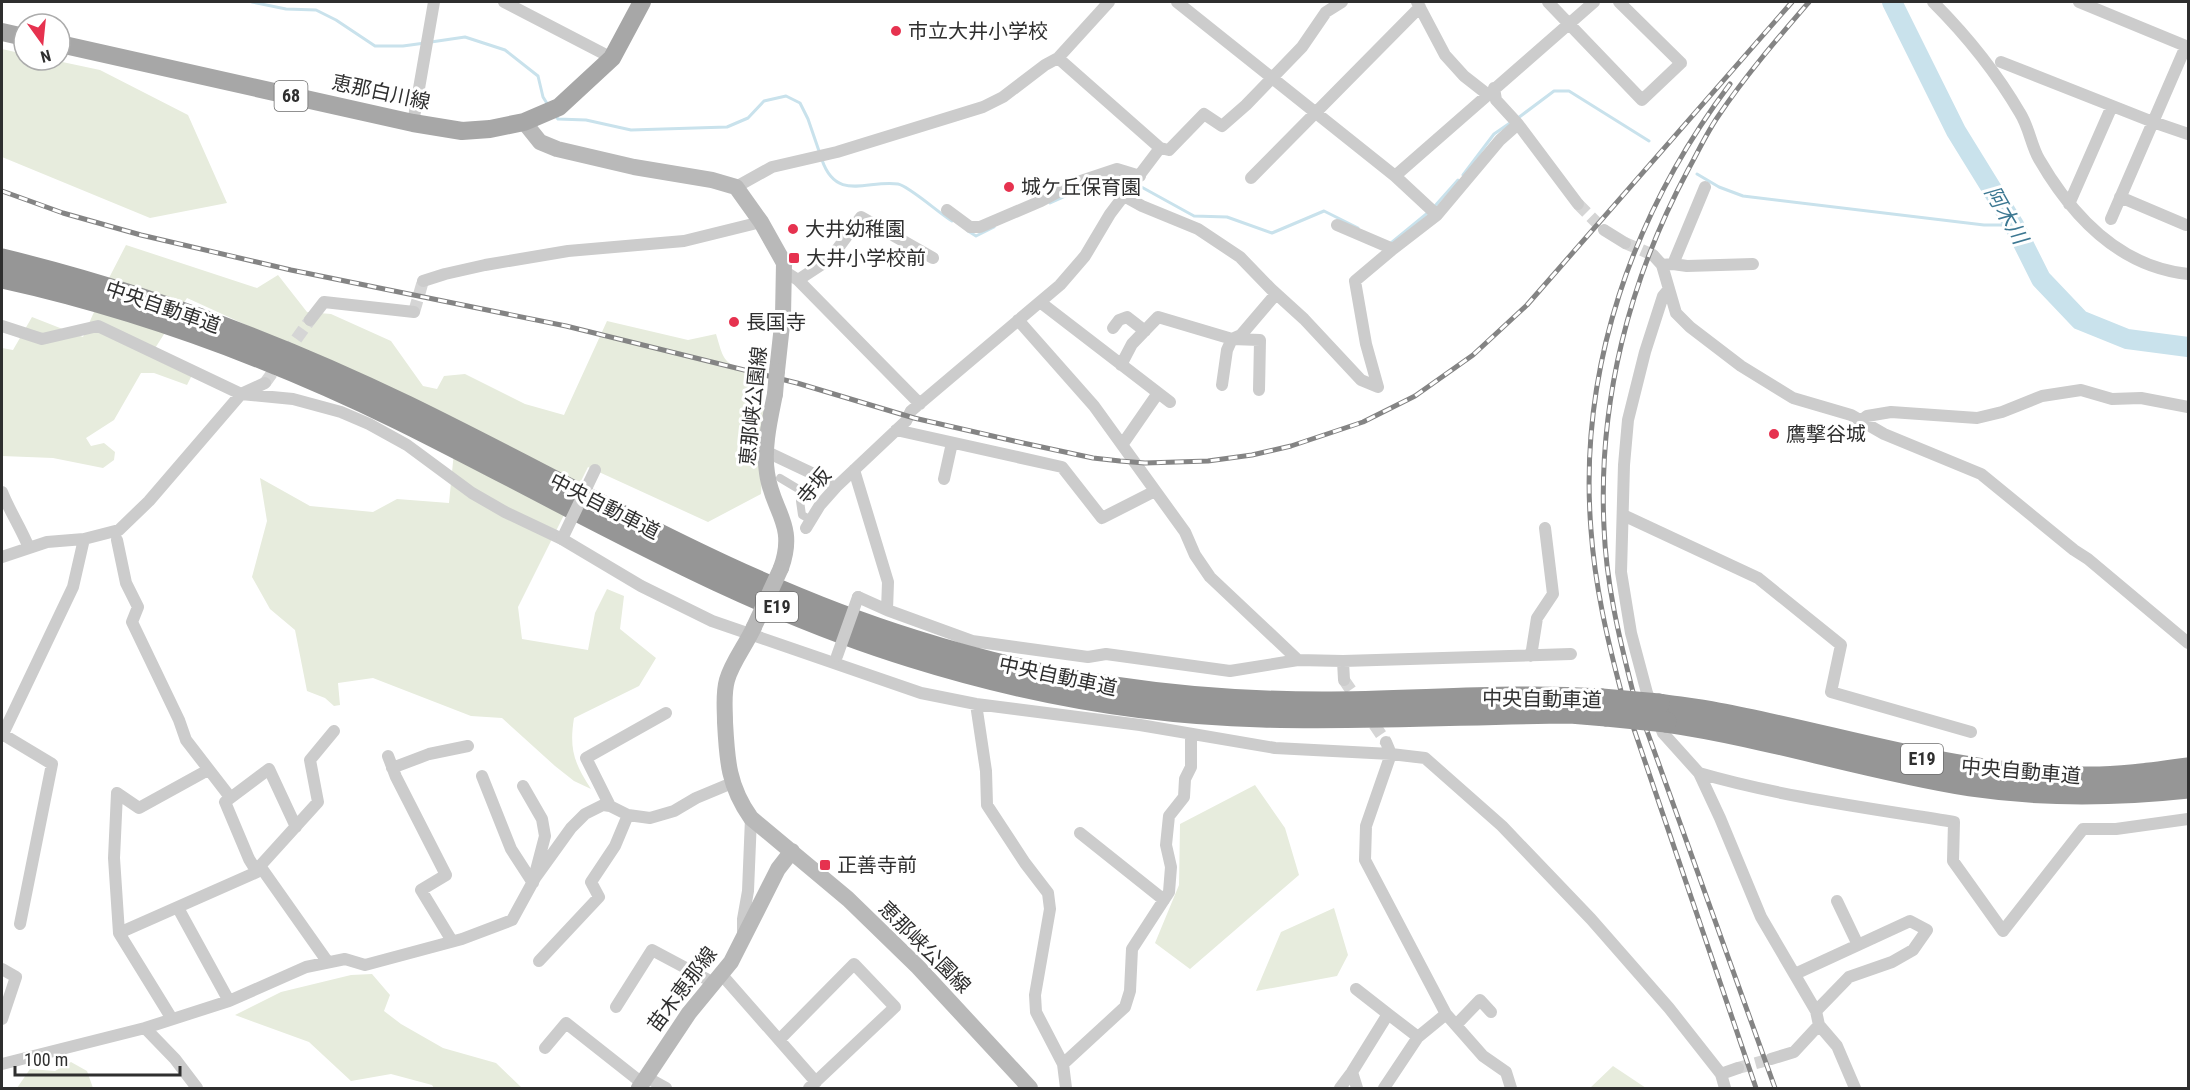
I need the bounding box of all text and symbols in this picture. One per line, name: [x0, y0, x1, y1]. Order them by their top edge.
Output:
north arrow: [12, 12, 72, 72]
place label: 市立大井小学校: [908, 19, 1048, 43]
marker: 市立大井小学校: [889, 24, 903, 38]
text: N: [39, 46, 53, 66]
street label: 恵那白川線: [330, 70, 432, 114]
road number: 68: [274, 81, 308, 111]
place label: 城ケ丘保育園: [1021, 175, 1141, 199]
marker: 城ケ丘保育園: [1002, 180, 1016, 194]
water label: 阿木川: [1980, 182, 2033, 250]
place label: 大井幼稚園: [805, 217, 905, 241]
marker: 大井幼稚園: [786, 222, 800, 236]
place label: 大井小学校前: [806, 246, 926, 270]
marker: 大井小学校前: [787, 251, 801, 265]
street label: 中央自動車道: [102, 276, 224, 338]
place label: 長国寺: [746, 310, 806, 334]
marker: 長国寺: [727, 315, 741, 329]
street label: 恵那峡公園線: [735, 345, 771, 467]
place label: 鷹撃谷城: [1786, 422, 1866, 446]
marker: 鷹撃谷城: [1767, 427, 1781, 441]
street label: 寺坂: [792, 463, 836, 509]
street label: 中央自動車道: [546, 468, 664, 544]
road number: E19: [756, 592, 798, 622]
street label: 中央自動車道: [997, 652, 1119, 700]
street label: 中央自動車道: [1482, 686, 1602, 712]
road number: E19: [1901, 744, 1943, 774]
street label: 中央自動車道: [1960, 754, 2082, 788]
place label: 正善寺前: [837, 853, 917, 877]
marker: 正善寺前: [818, 858, 832, 872]
street label: 恵那峡公園線: [874, 896, 976, 998]
street label: 苗木恵那線: [642, 942, 722, 1036]
scale bar: [15, 1039, 180, 1077]
text: 100 m: [24, 1049, 68, 1070]

